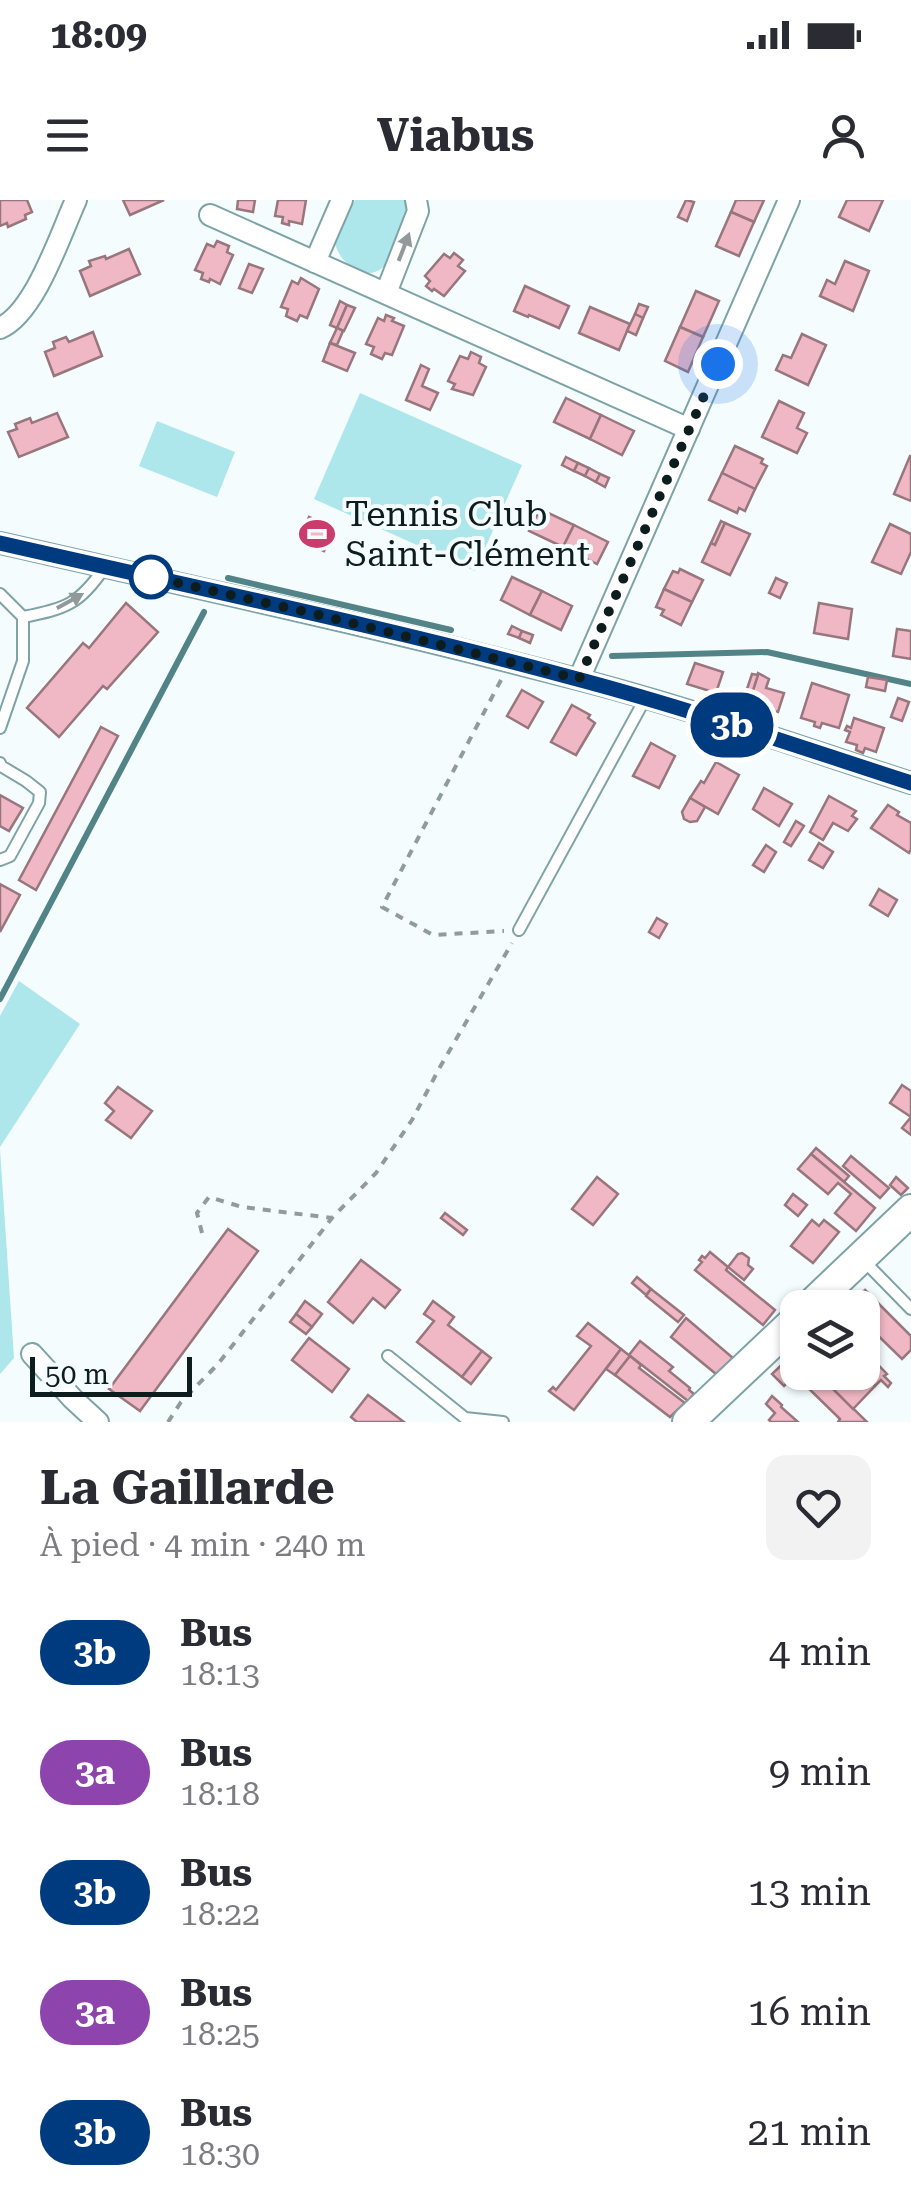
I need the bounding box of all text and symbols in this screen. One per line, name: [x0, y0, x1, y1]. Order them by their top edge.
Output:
text: 18:09: [50, 13, 147, 57]
icon: menu: [40, 108, 95, 163]
icon: person: [816, 108, 871, 163]
text: Viabus: [377, 109, 534, 162]
one-way arrow: [396, 232, 412, 262]
your location: [693, 339, 743, 389]
place label: Tennis Club Saint-Clément: [345, 494, 590, 575]
sports icon: Tennis Club Saint-Clément: [298, 515, 336, 553]
unlabelled marker: [130, 556, 172, 598]
one-way arrow: [56, 593, 84, 611]
line badge: 3b: [687, 692, 777, 758]
text: 3b: [710, 705, 754, 746]
map controls: [780, 1290, 880, 1390]
button: layers: [780, 1290, 880, 1390]
scale bar: [30, 1352, 192, 1396]
text: 50 m: [45, 1358, 109, 1391]
button: heart: [766, 1455, 871, 1560]
text: La Gaillarde: [40, 1460, 335, 1516]
text: À pied · 4 min · 240 m: [40, 1526, 366, 1564]
text: Bus: [180, 1611, 252, 1655]
text: 4 min: [769, 1630, 871, 1674]
text: 3b: [73, 1632, 117, 1673]
text: 18:13: [180, 1655, 260, 1693]
text: Bus: [180, 1731, 252, 1775]
text: 9 min: [769, 1750, 871, 1794]
text: 3a: [75, 1752, 115, 1793]
text: 18:18: [180, 1775, 260, 1813]
text: Bus: [180, 1851, 252, 1895]
text: 13 min: [748, 1870, 871, 1914]
text: 3b: [73, 1872, 117, 1913]
text: 18:22: [180, 1895, 260, 1933]
text: Bus: [180, 1971, 252, 2015]
text: 16 min: [748, 1990, 871, 2034]
text: 3a: [75, 1992, 115, 2033]
text: 18:25: [180, 2015, 260, 2053]
text: Bus: [180, 2091, 252, 2135]
text: 21 min: [748, 2110, 871, 2154]
text: 3b: [73, 2112, 117, 2153]
text: 18:30: [180, 2135, 260, 2173]

